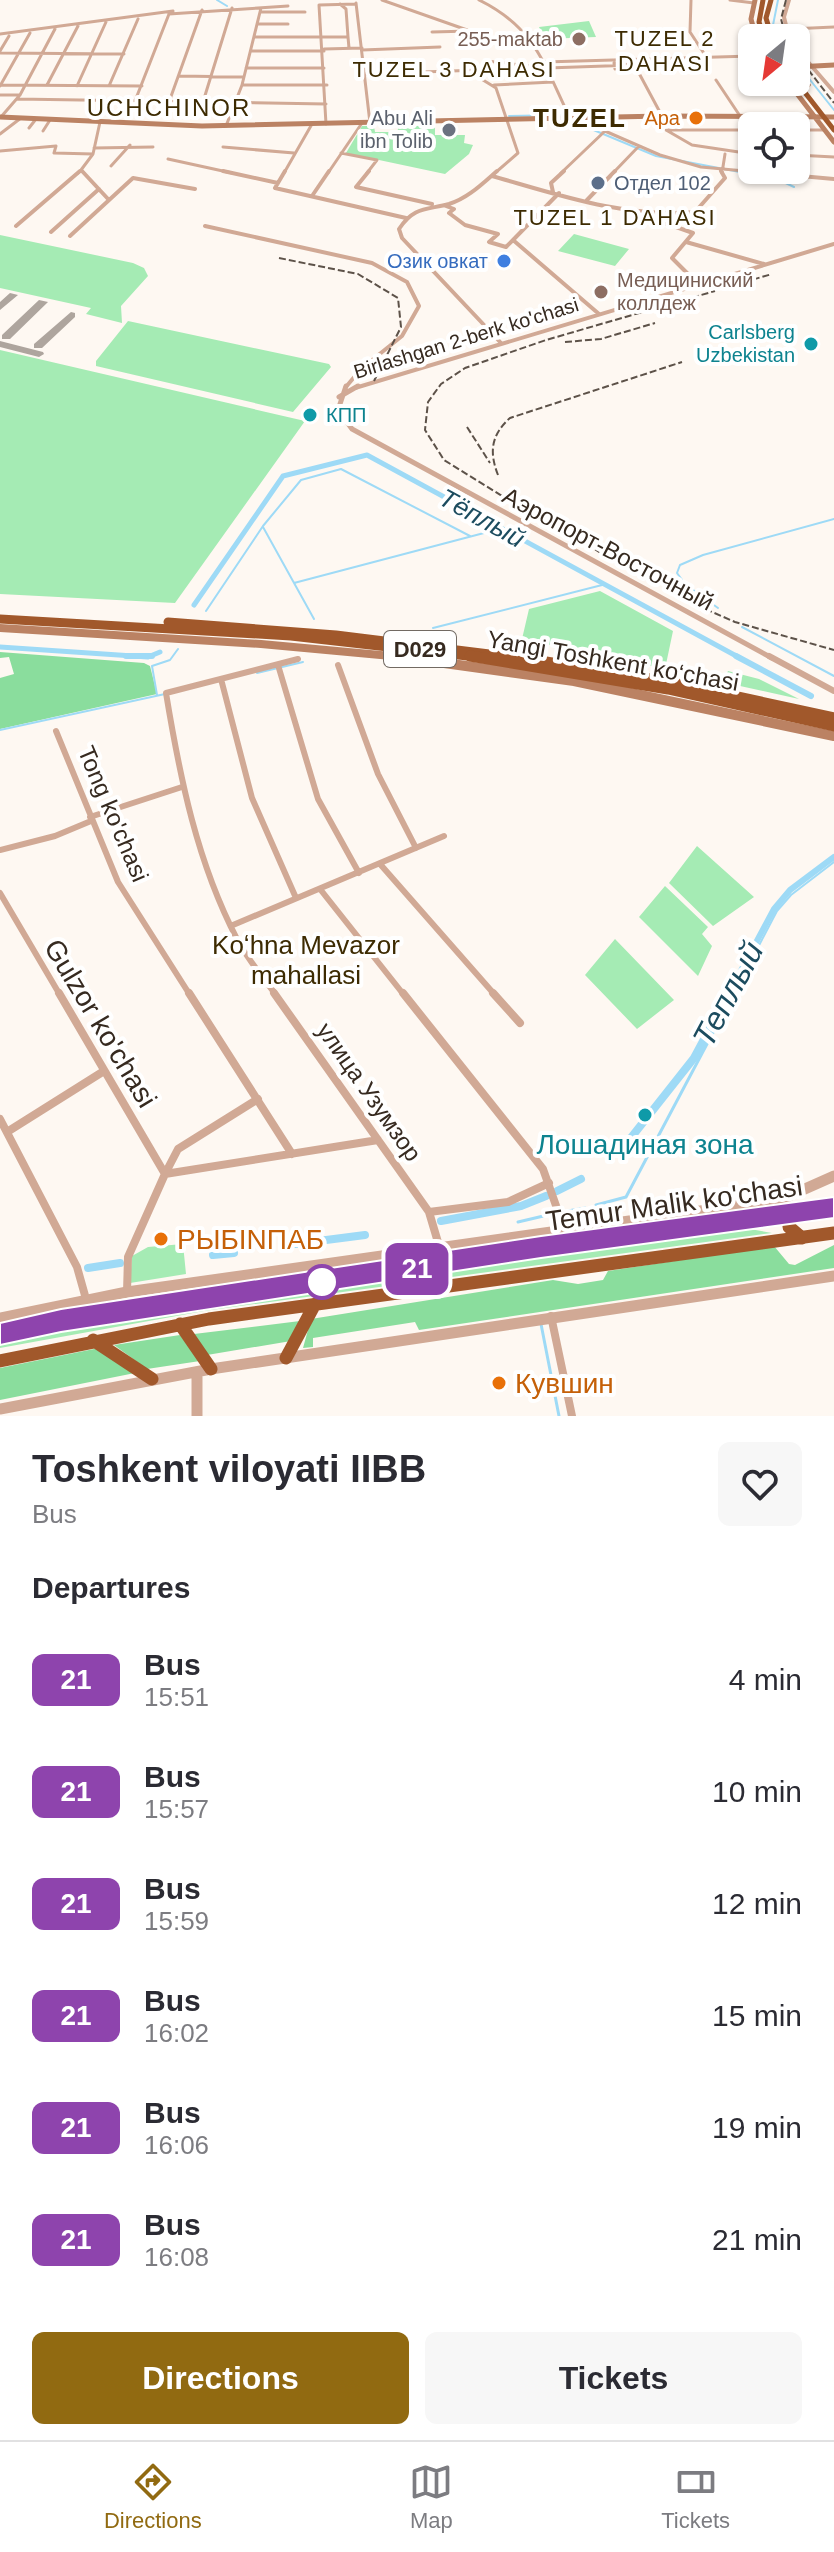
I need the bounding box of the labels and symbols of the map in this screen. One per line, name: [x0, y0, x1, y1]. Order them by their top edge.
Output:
north arrow: [738, 24, 810, 96]
district label: TUZEL 2 DAHASI: [614, 26, 716, 76]
place label: 255-maktab: [457, 28, 563, 50]
marker: 255-maktab: [570, 30, 588, 48]
district label: TUZEL 3 DAHASI: [352, 57, 556, 82]
district label: UCHCHINOR: [87, 94, 251, 121]
district label: TUZEL: [533, 103, 627, 133]
place label: Abu Ali ibn Tolib: [360, 107, 433, 152]
place label: Ара: [644, 107, 681, 129]
marker: Ара: [687, 109, 705, 127]
marker: Abu Ali ibn Tolib: [440, 121, 458, 139]
place label: Отдел 102: [614, 172, 711, 194]
marker: Отдел 102: [589, 174, 607, 192]
district label: TUZEL 1 DAHASI: [513, 205, 717, 230]
place label: Озик овкат: [387, 250, 488, 272]
marker: Озик овкат: [495, 252, 513, 270]
place label: Медициниский коллдеж: [617, 269, 753, 314]
marker: Медициниский коллдеж: [592, 283, 610, 301]
street label: Birlashgan 2-berk ko'chasi: [351, 293, 581, 383]
place label: Carlsberg Uzbekistan: [696, 321, 795, 366]
marker: Carlsberg Uzbekistan: [802, 335, 820, 353]
place label: КПП: [326, 404, 366, 426]
marker: КПП: [301, 406, 319, 424]
street label: Аэропорт-Восточный: [498, 481, 718, 616]
water label: Тёплый: [434, 482, 530, 554]
street label: Yangi Toshkent ko‘chasi: [485, 625, 741, 696]
road number: D029: [384, 631, 456, 667]
street label: Tong ko'chasi: [73, 742, 154, 886]
district label: Koʻhna Mevazor mahallasi: [212, 930, 400, 990]
street label: Gulzor ko'chasi: [38, 934, 163, 1113]
water label: Теплый: [686, 935, 771, 1052]
street label: улица Узумзор: [312, 1017, 427, 1166]
marker: Лошадиная зона: [636, 1106, 654, 1124]
place label: Лошадиная зона: [536, 1129, 754, 1160]
street label: Temur Malik ko'chasi: [544, 1170, 804, 1237]
place label: РЫБINПАБ: [177, 1224, 324, 1255]
marker: РЫБINПАБ: [152, 1230, 170, 1248]
line badge: 21: [381, 1243, 453, 1295]
unlabelled marker: [305, 1265, 339, 1299]
place label: Кувшин: [515, 1368, 614, 1399]
marker: Кувшин: [490, 1374, 508, 1392]

